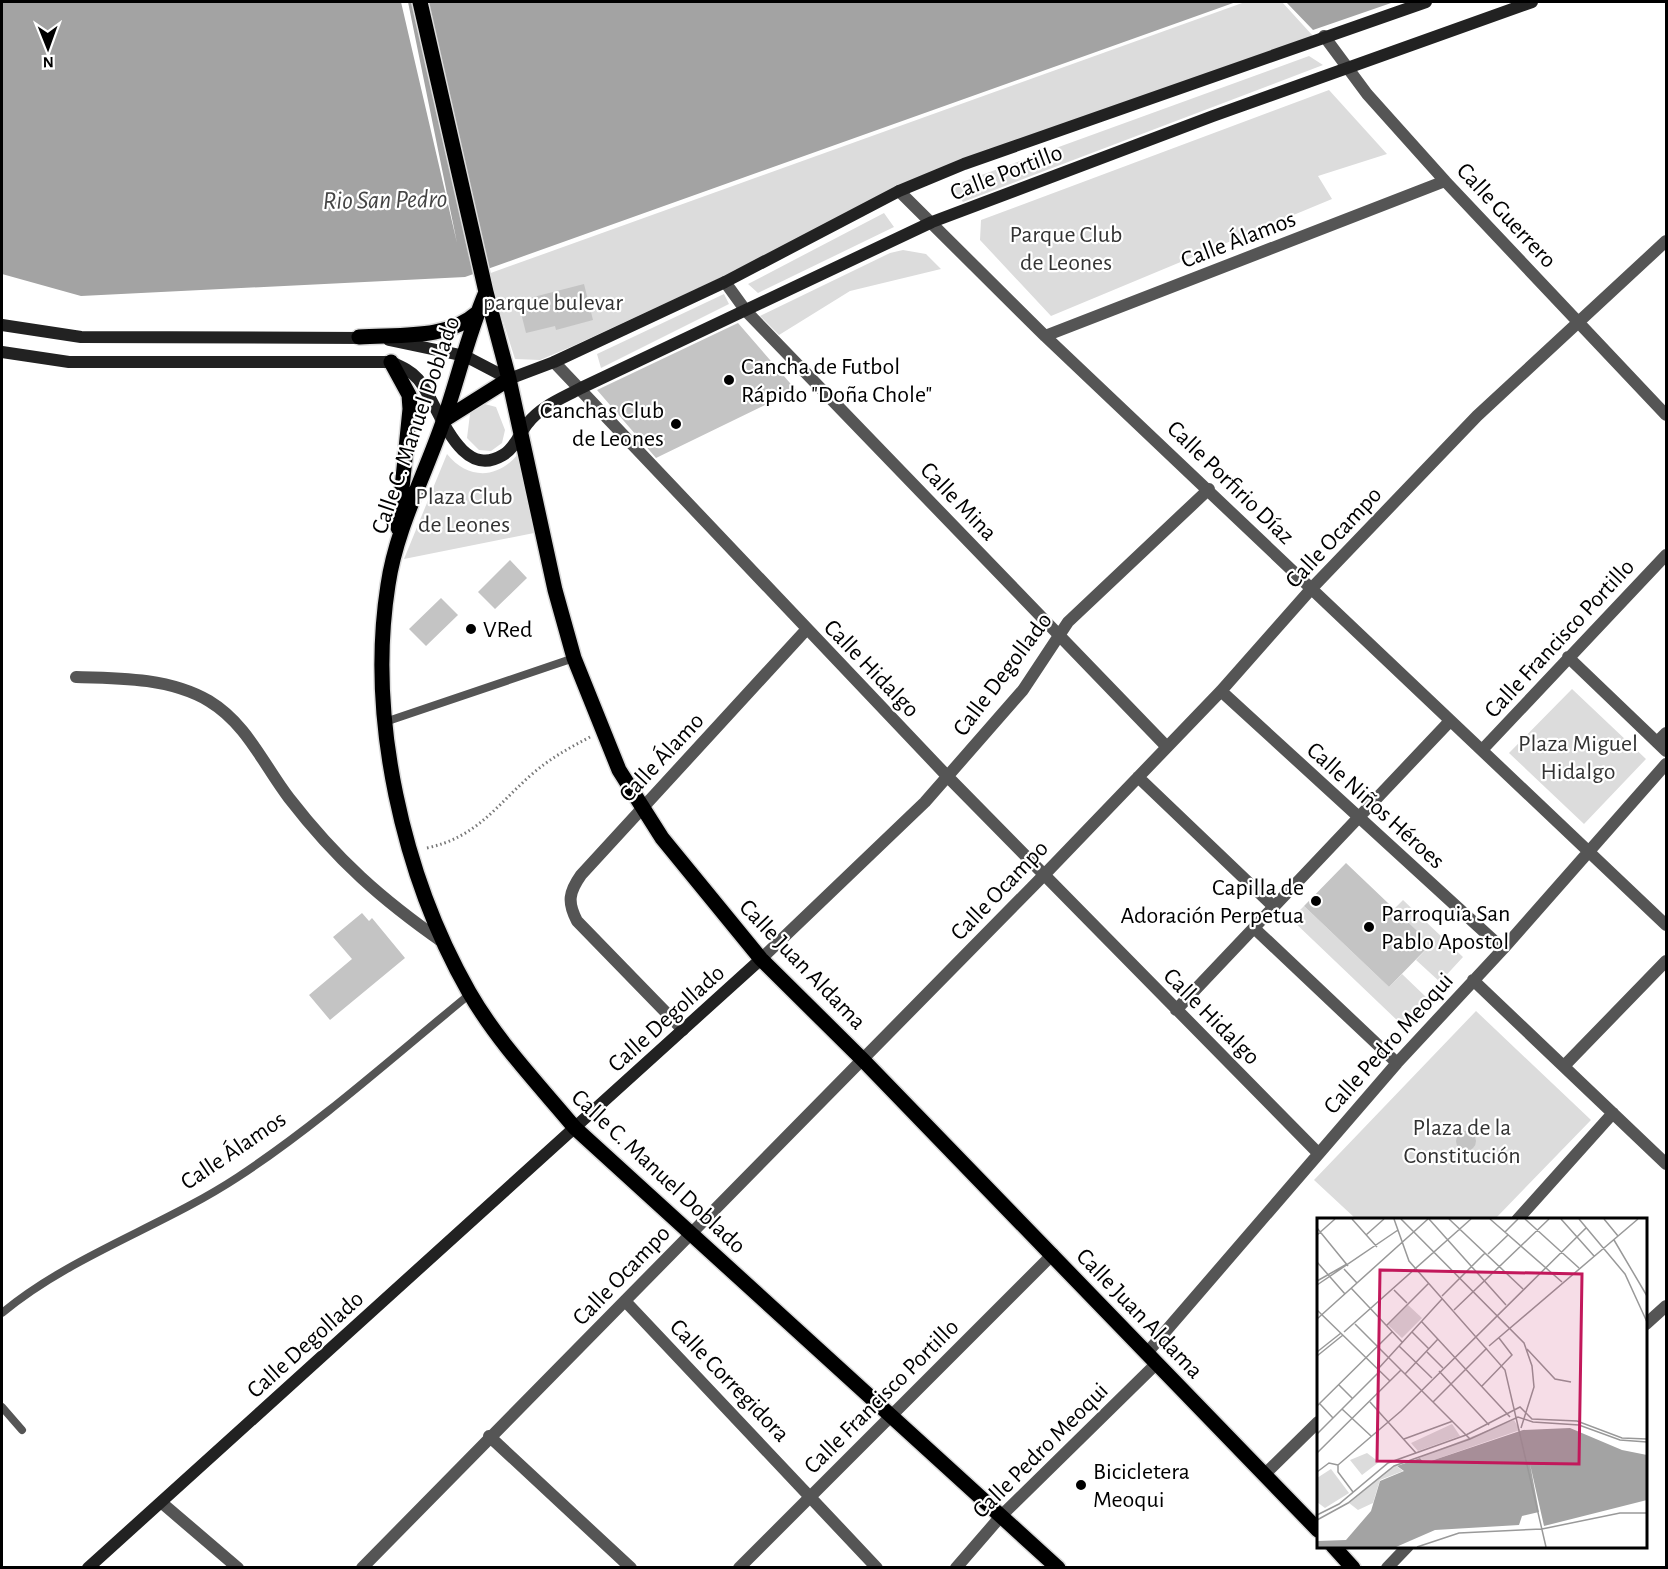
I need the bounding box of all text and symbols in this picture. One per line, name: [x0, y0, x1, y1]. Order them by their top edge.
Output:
north arrow: [18, 18, 78, 78]
text: N: [43, 54, 54, 70]
street label: Calle Portillo: [947, 141, 1066, 205]
street label: Calle Guerrero: [1452, 159, 1561, 273]
water label: Rio San Pedro: [322, 186, 448, 214]
street label: Calle Álamos: [1177, 205, 1299, 273]
park label: Parque Club de Leones: [1010, 223, 1122, 275]
park label: parque bulevar: [483, 291, 623, 315]
street label: Calle C. Manuel Doblado: [367, 313, 464, 537]
place label: Cancha de Futbol Rápido "Doña Chole": [741, 355, 932, 407]
marker: Cancha de Futbol Rápido "Doña Chole": [722, 373, 736, 387]
place label: Canchas Club de Leones: [540, 399, 664, 451]
street label: Calle Porfirio Díaz: [1162, 416, 1298, 549]
marker: Canchas Club de Leones: [669, 417, 683, 431]
street label: Calle Mina: [915, 458, 1001, 546]
street label: Calle Ocampo: [1281, 482, 1386, 593]
park label: Plaza Club de Leones: [415, 485, 513, 537]
street label: Calle Francisco Portillo: [1480, 555, 1639, 723]
street label: Calle Degollado: [949, 609, 1057, 741]
street label: Calle Hidalgo: [819, 615, 924, 722]
place label: VRed: [483, 618, 533, 642]
marker: VRed: [464, 622, 478, 636]
street label: Calle Álamo: [613, 707, 709, 807]
park label: Plaza Miguel Hidalgo: [1518, 732, 1638, 784]
street label: Calle Niños Héroes: [1302, 738, 1449, 874]
street label: Calle Ocampo: [946, 836, 1053, 945]
place label: Capilla de Adoración Perpetua: [1121, 876, 1304, 928]
marker: Capilla de Adoración Perpetua: [1309, 894, 1323, 908]
street label: Calle Juan Aldama: [734, 895, 870, 1034]
place label: Parroquia San Pablo Apostol: [1381, 902, 1510, 954]
marker: Parroquia San Pablo Apostol: [1362, 920, 1376, 934]
street label: Calle Degollado: [604, 961, 729, 1077]
street label: Calle Hidalgo: [1158, 964, 1264, 1070]
street label: Calle Pedro Meoqui: [1319, 969, 1458, 1119]
street label: Calle C. Manuel Doblado: [567, 1085, 750, 1258]
street label: Calle Álamos: [176, 1105, 290, 1195]
park label: Plaza de la Constitución: [1403, 1116, 1521, 1168]
inset map: [1317, 1218, 1647, 1548]
street label: Calle Ocampo: [568, 1221, 675, 1330]
street label: Calle Juan Aldama: [1071, 1244, 1207, 1383]
street label: Calle Degollado: [243, 1287, 368, 1403]
street label: Calle Corregidora: [665, 1315, 794, 1447]
street label: Calle Francisco Portillo: [800, 1315, 964, 1479]
street label: Calle Pedro Meoqui: [968, 1378, 1113, 1523]
place label: Bicicletera Meoqui: [1093, 1460, 1190, 1512]
marker: Bicicletera Meoqui: [1074, 1478, 1088, 1492]

